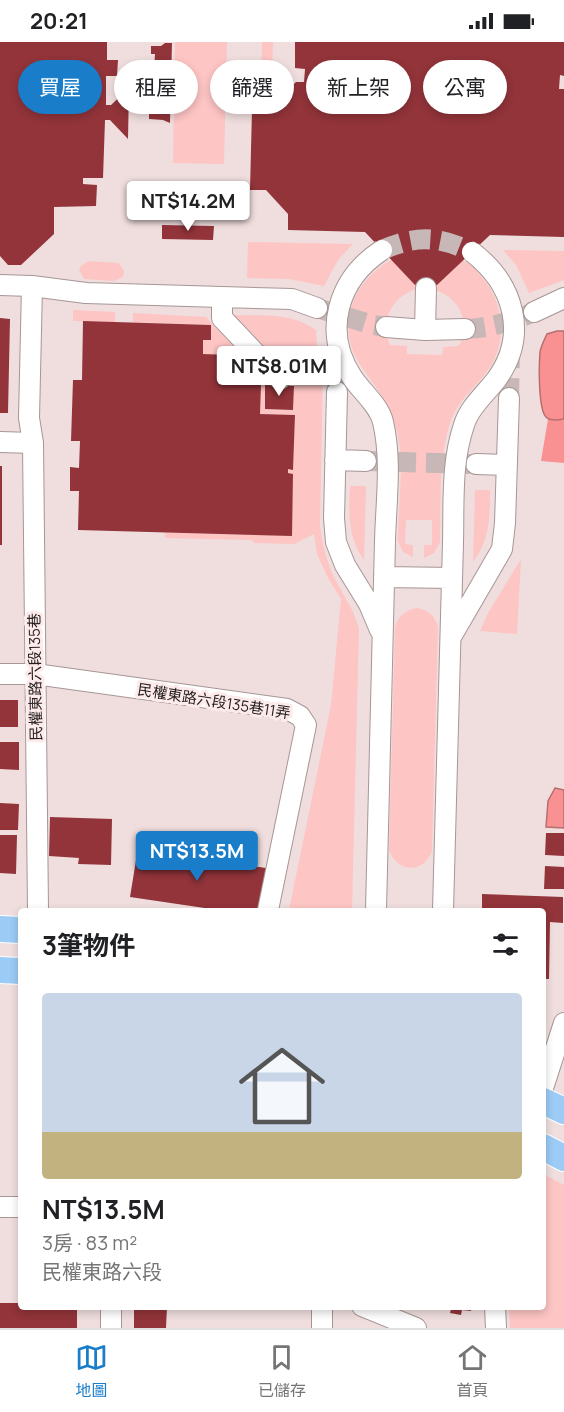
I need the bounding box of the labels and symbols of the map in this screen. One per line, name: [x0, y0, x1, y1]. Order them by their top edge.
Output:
pin: NT$14.2M: [126, 181, 250, 232]
pin: NT$8.01M: [217, 346, 341, 397]
street label: 民權東路六段135巷: [23, 613, 47, 741]
street label: 民權東路六段135巷11弄: [136, 679, 292, 723]
pin: NT$13.5M: [135, 831, 259, 882]

